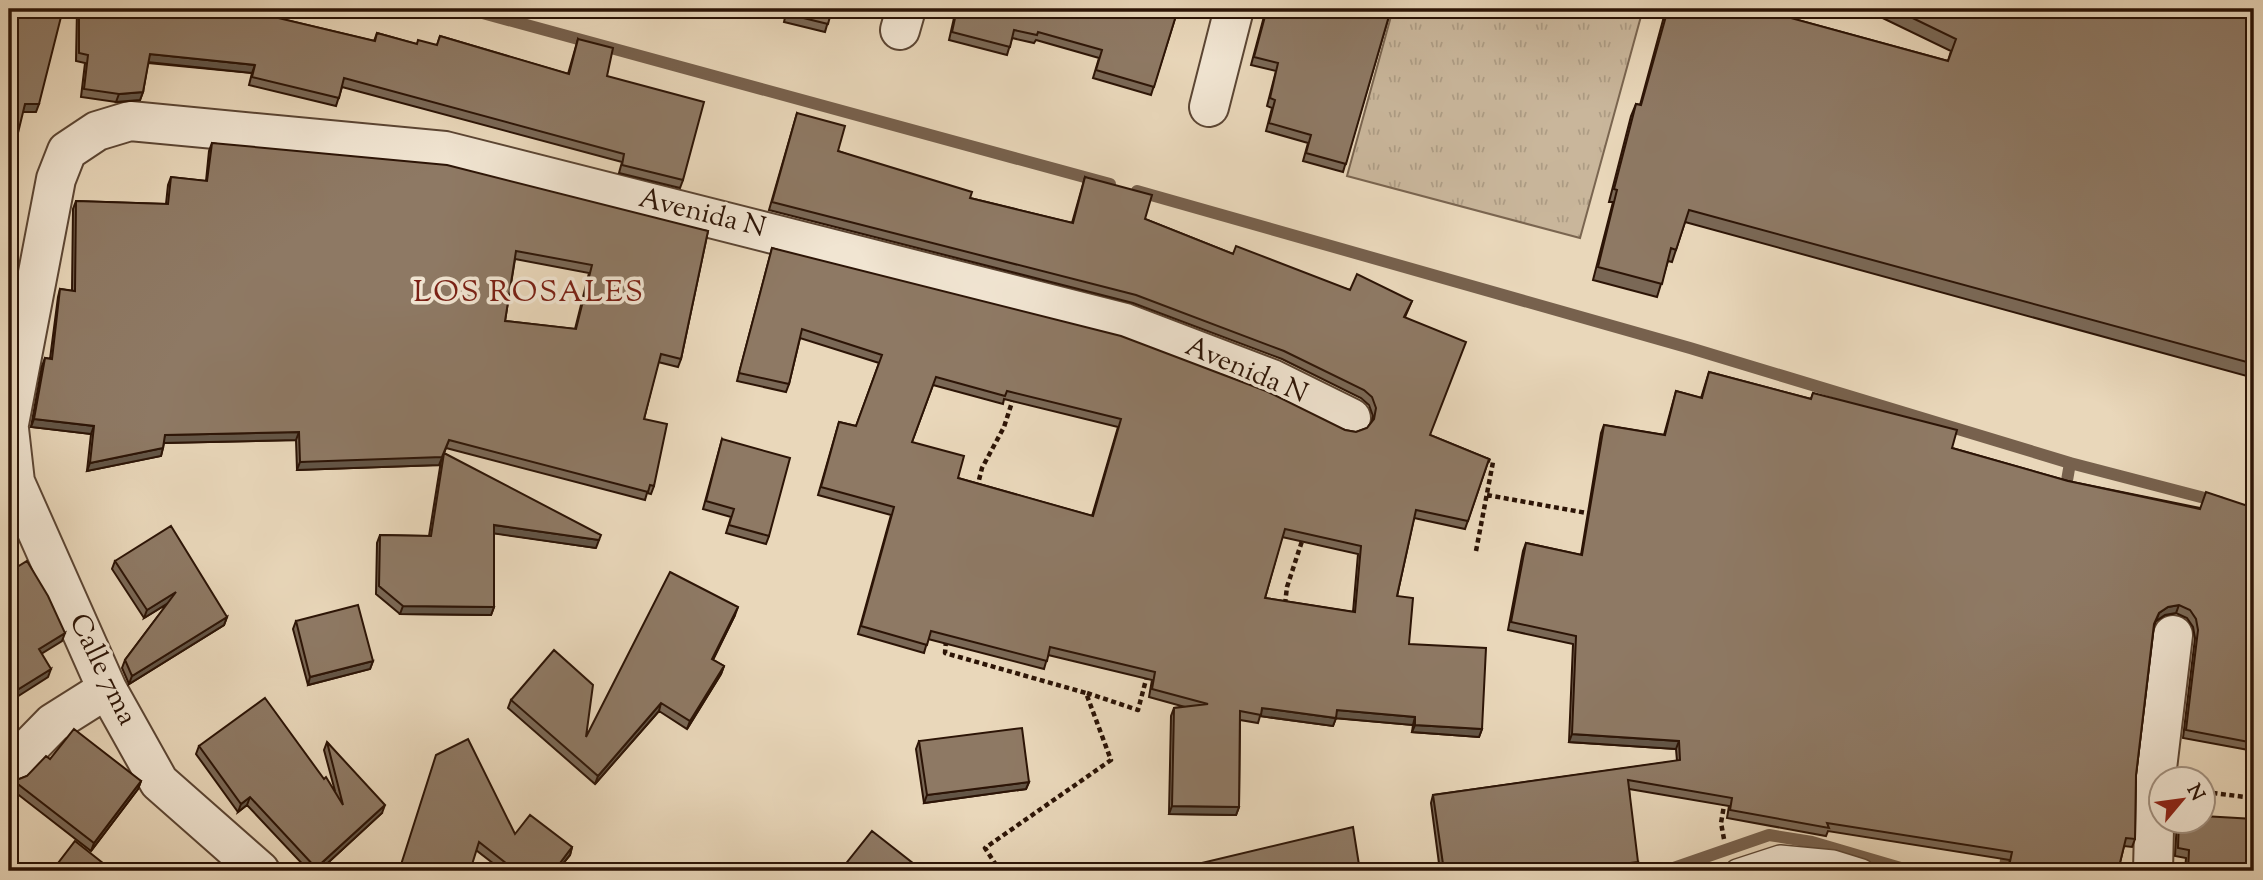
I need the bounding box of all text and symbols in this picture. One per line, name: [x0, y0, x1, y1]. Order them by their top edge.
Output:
street label: Avenida N: [634, 179, 770, 249]
district label: LOS ROSALES: [413, 272, 645, 315]
street label: Avenida N: [1179, 327, 1313, 415]
street label: Calle 7ma: [58, 608, 146, 733]
north arrow: [2148, 764, 2218, 834]
text: N: [2179, 780, 2210, 806]

